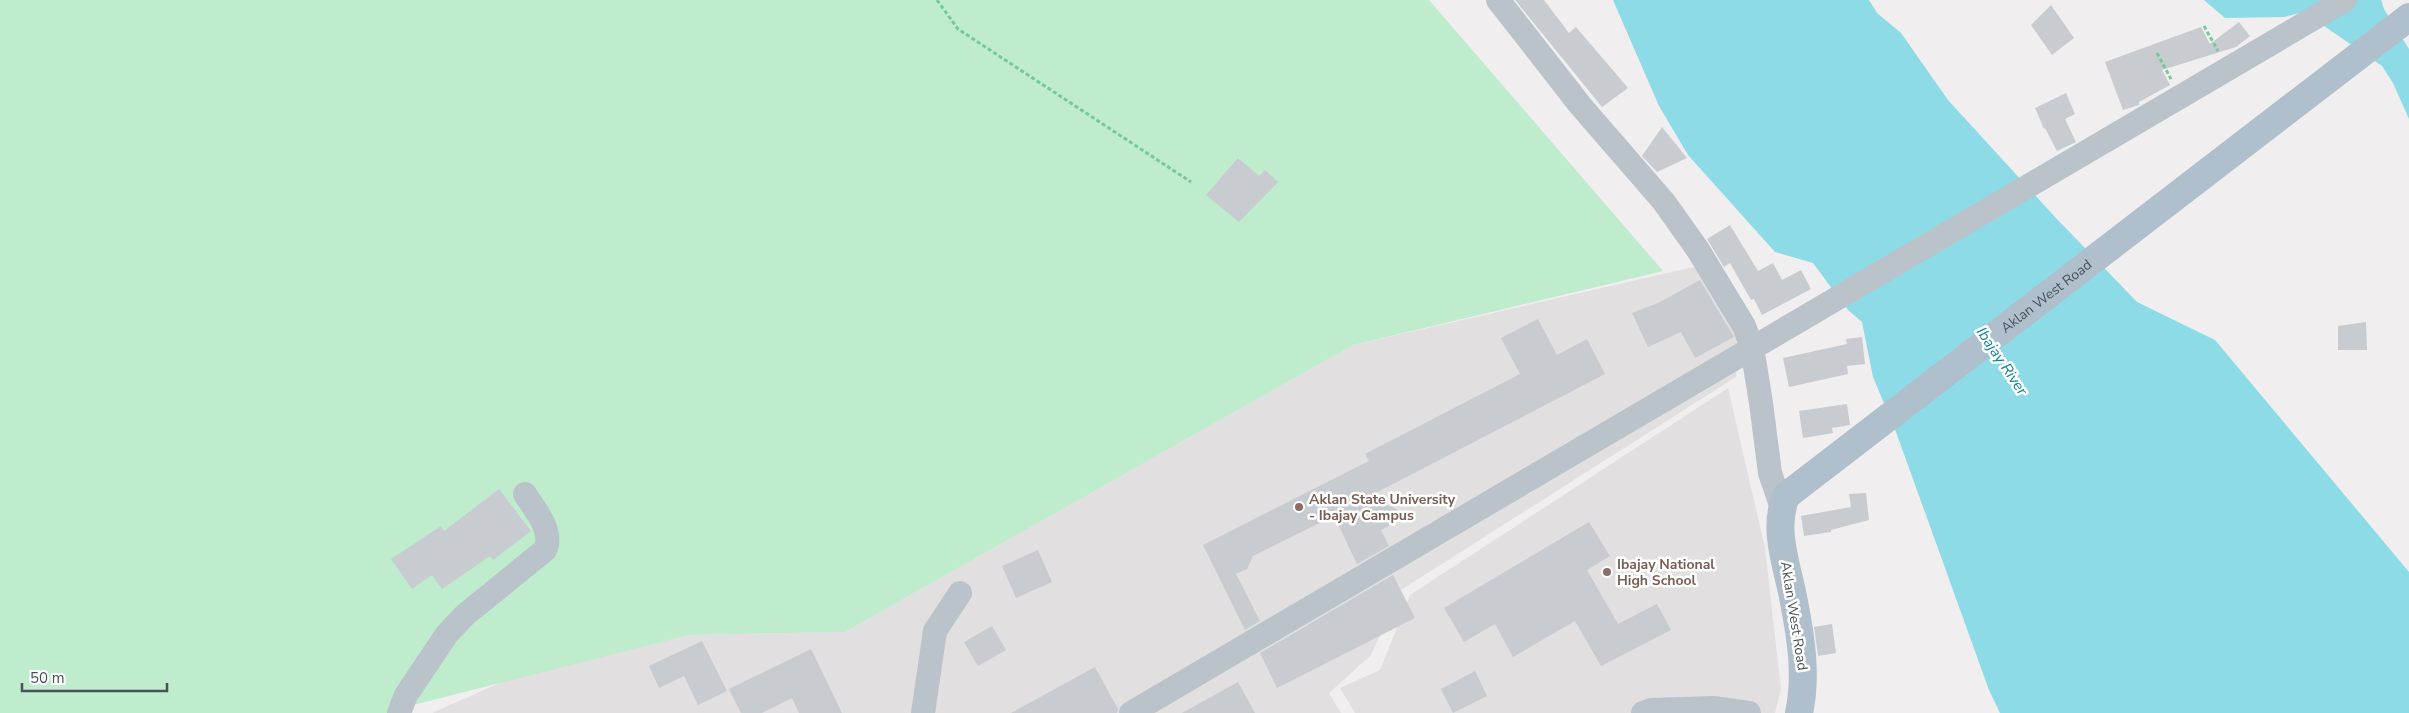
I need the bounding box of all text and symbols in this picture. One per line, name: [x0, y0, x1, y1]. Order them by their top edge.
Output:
street label: Aklan West Road: [1997, 255, 2096, 337]
water label: Ibajay River: [1972, 323, 2032, 399]
place label: Aklan State University - Ibajay Campus: [1309, 490, 1456, 525]
marker: Aklan State University - Ibajay Campus: [1293, 501, 1305, 513]
place label: Ibajay National High School: [1617, 555, 1715, 590]
street label: Aklan West Road: [1776, 560, 1812, 672]
marker: Ibajay National High School: [1601, 566, 1613, 578]
scale bar: [22, 660, 168, 692]
text: 50 m: [30, 668, 65, 688]

